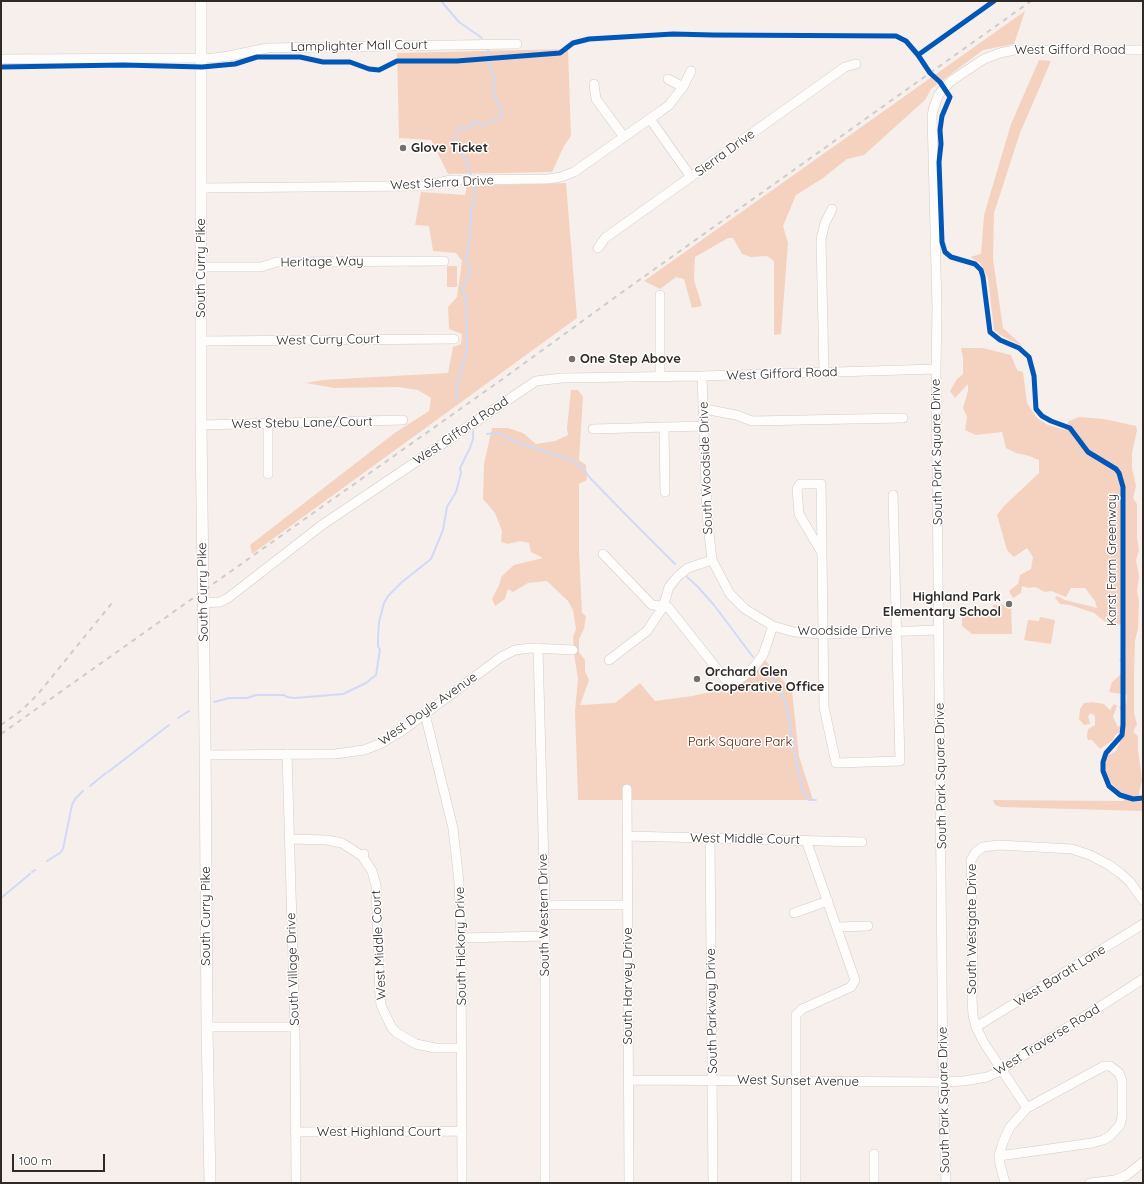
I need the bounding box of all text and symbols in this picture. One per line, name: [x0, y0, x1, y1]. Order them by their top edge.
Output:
street label: Lamplighter Mall Court: [290, 37, 428, 55]
street label: West Gifford Road: [1014, 42, 1126, 58]
street label: Sierra Drive: [692, 126, 758, 180]
place label: Glove Ticket: [411, 140, 488, 156]
marker: Glove Ticket: [398, 143, 408, 153]
street label: West Sierra Drive: [390, 172, 494, 194]
street label: South Curry Pike: [193, 218, 209, 318]
street label: Heritage Way: [280, 253, 364, 271]
street label: West Curry Court: [276, 331, 380, 349]
place label: One Step Above: [580, 351, 681, 367]
marker: One Step Above: [567, 354, 577, 364]
street label: West Gifford Road: [726, 364, 838, 384]
street label: South Park Square Drive: [928, 379, 946, 525]
street label: West Gifford Road: [411, 393, 511, 469]
street label: South Woodside Drive: [696, 401, 716, 535]
street label: West Stebu Lane/Court: [231, 414, 373, 432]
street label: Karst Farm Greenway: [1104, 494, 1120, 626]
street label: South Curry Pike: [194, 542, 212, 642]
place label: Highland Park Elementary School: [883, 589, 1001, 620]
marker: Highland Park Elementary School: [1004, 599, 1014, 609]
street label: Woodside Drive: [798, 623, 892, 639]
place label: Orchard Glen Cooperative Office: [705, 664, 825, 695]
street label: West Doyle Avenue: [376, 669, 480, 749]
marker: Orchard Glen Cooperative Office: [692, 674, 702, 684]
street label: South Park Square Drive: [932, 703, 950, 849]
park label: Park Square Park: [688, 734, 792, 750]
street label: West Middle Court: [690, 830, 800, 848]
street label: South Western Drive: [535, 854, 553, 976]
street label: South Westgate Drive: [964, 864, 980, 994]
street label: South Curry Pike: [198, 866, 214, 966]
street label: South Hickory Drive: [452, 887, 470, 1005]
street label: West Middle Court: [368, 890, 390, 1000]
street label: South Village Drive: [283, 912, 303, 1026]
street label: South Harvey Drive: [620, 927, 636, 1045]
street label: West Baratt Lane: [1011, 942, 1109, 1010]
street label: South Parkway Drive: [703, 948, 721, 1074]
street label: West Traverse Road: [991, 1001, 1103, 1079]
street label: South Park Square Drive: [935, 1027, 953, 1173]
street label: West Sunset Avenue: [737, 1072, 859, 1090]
street label: West Highland Court: [317, 1124, 441, 1140]
scale bar: [14, 1146, 107, 1172]
text: 100 m: [19, 1153, 52, 1168]

